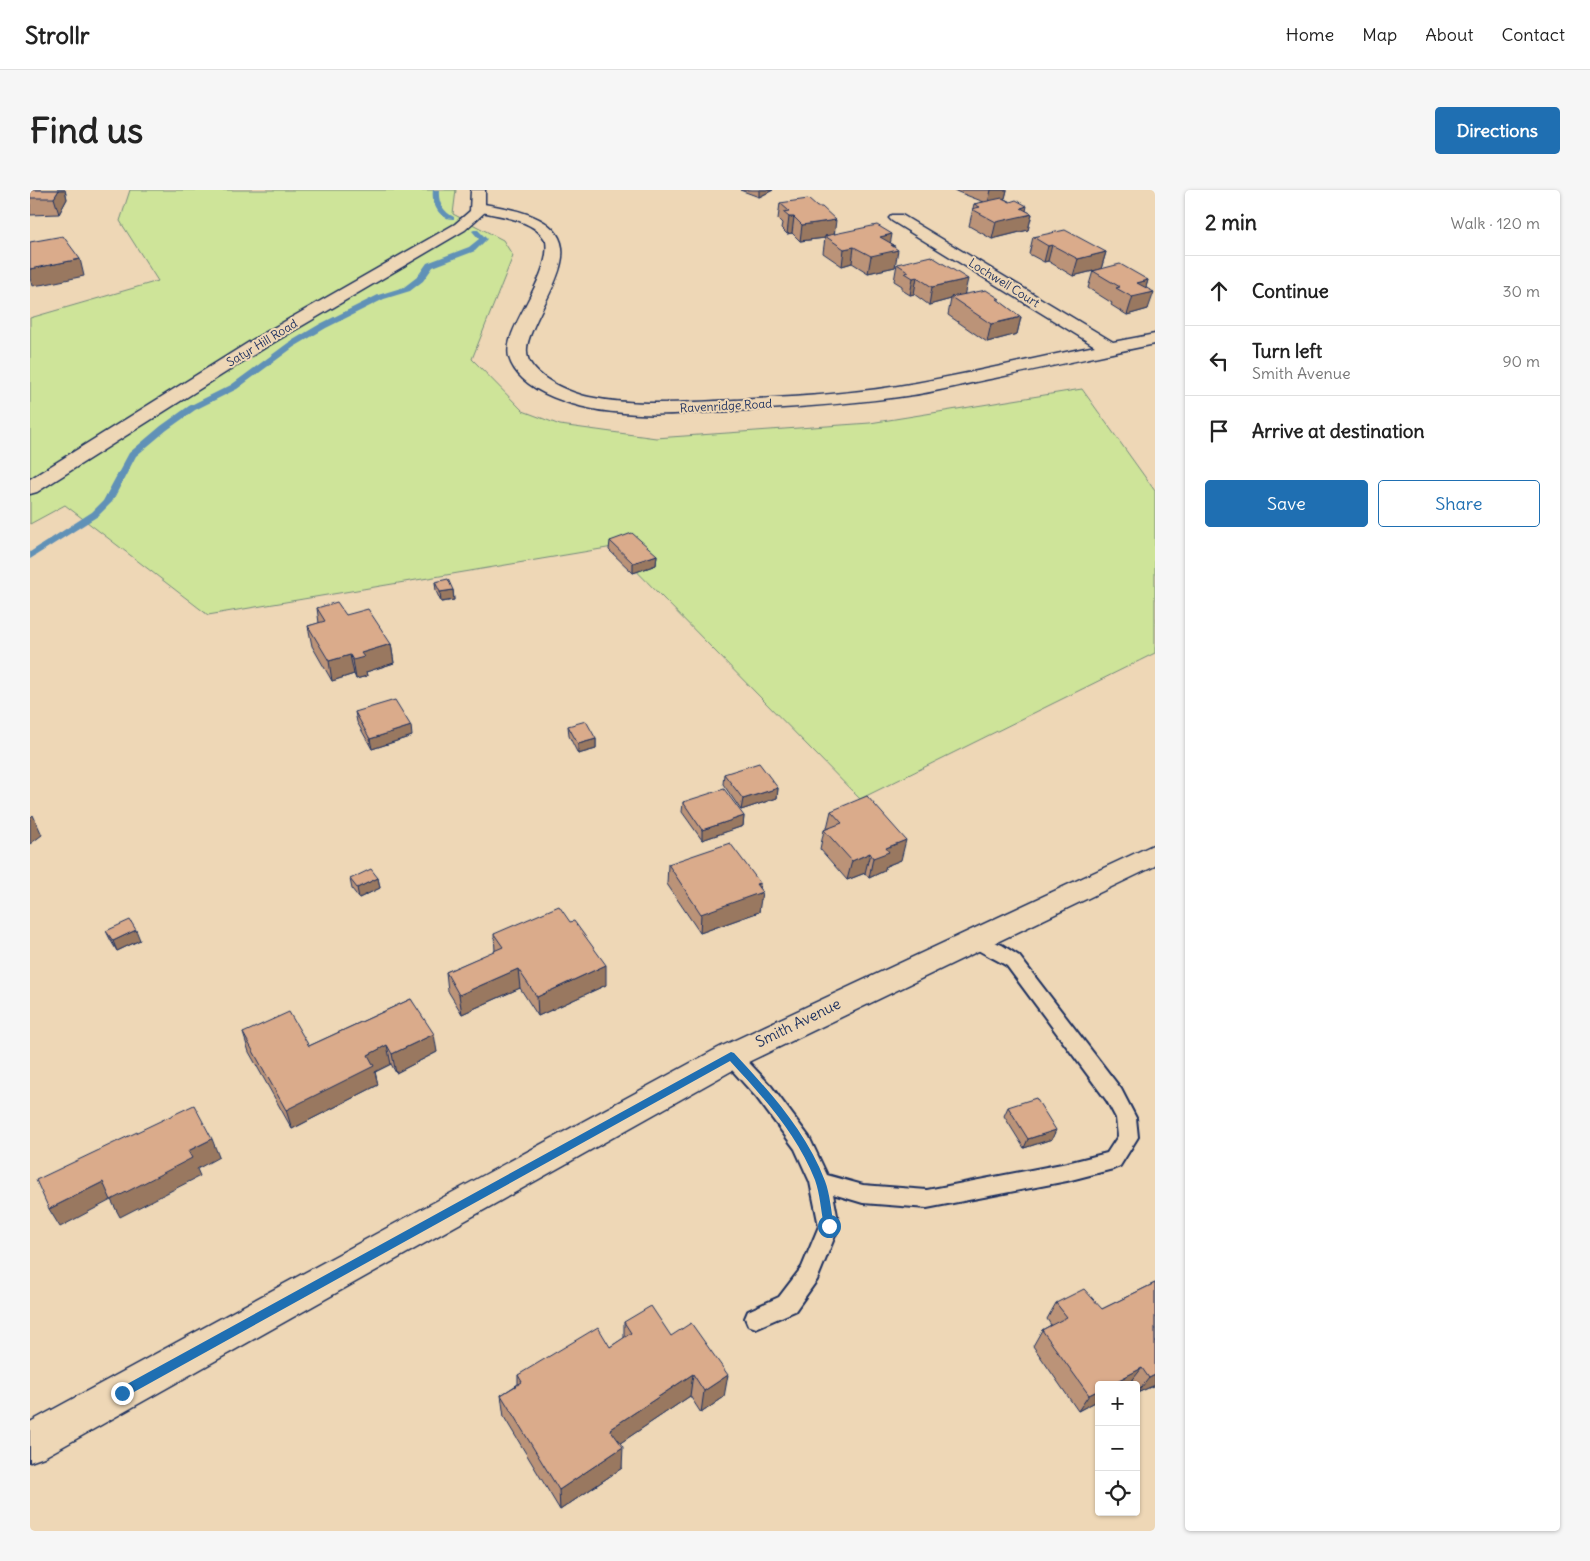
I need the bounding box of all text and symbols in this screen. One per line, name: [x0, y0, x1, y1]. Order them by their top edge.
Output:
text: Strollr: [25, 20, 90, 50]
text: Home: [1286, 23, 1334, 46]
text: Map: [1362, 23, 1397, 46]
text: About: [1425, 23, 1473, 46]
text: Contact: [1501, 23, 1565, 46]
button: Directions: [1435, 107, 1560, 154]
text: Find us: [30, 108, 143, 152]
text: 2 min: [1205, 209, 1257, 236]
text: Walk · 120 m: [1450, 213, 1540, 233]
street label: Lochwell Court: [966, 255, 1042, 310]
icon: ahead: [1205, 277, 1233, 305]
text: Continue: [1252, 279, 1329, 303]
text: 30 m: [1503, 281, 1540, 301]
street label: Satyr Hill Road: [224, 316, 300, 370]
text: Turn left: [1252, 339, 1322, 363]
icon: left: [1205, 347, 1233, 375]
text: 90 m: [1502, 351, 1540, 371]
text: Smith Avenue: [1252, 363, 1351, 383]
street label: Ravenridge Road: [679, 396, 773, 415]
icon: arrive: [1205, 417, 1233, 445]
text: Arrive at destination: [1252, 419, 1425, 443]
button: Save: [1205, 480, 1368, 527]
button: Share: [1378, 480, 1540, 527]
street label: Smith Avenue: [752, 994, 843, 1051]
route start: [818, 1215, 841, 1238]
map controls: [1095, 1381, 1140, 1516]
button: +: [1095, 1381, 1140, 1426]
route end: [111, 1382, 134, 1405]
button: −: [1095, 1426, 1140, 1471]
button: locate: [1095, 1471, 1140, 1516]

